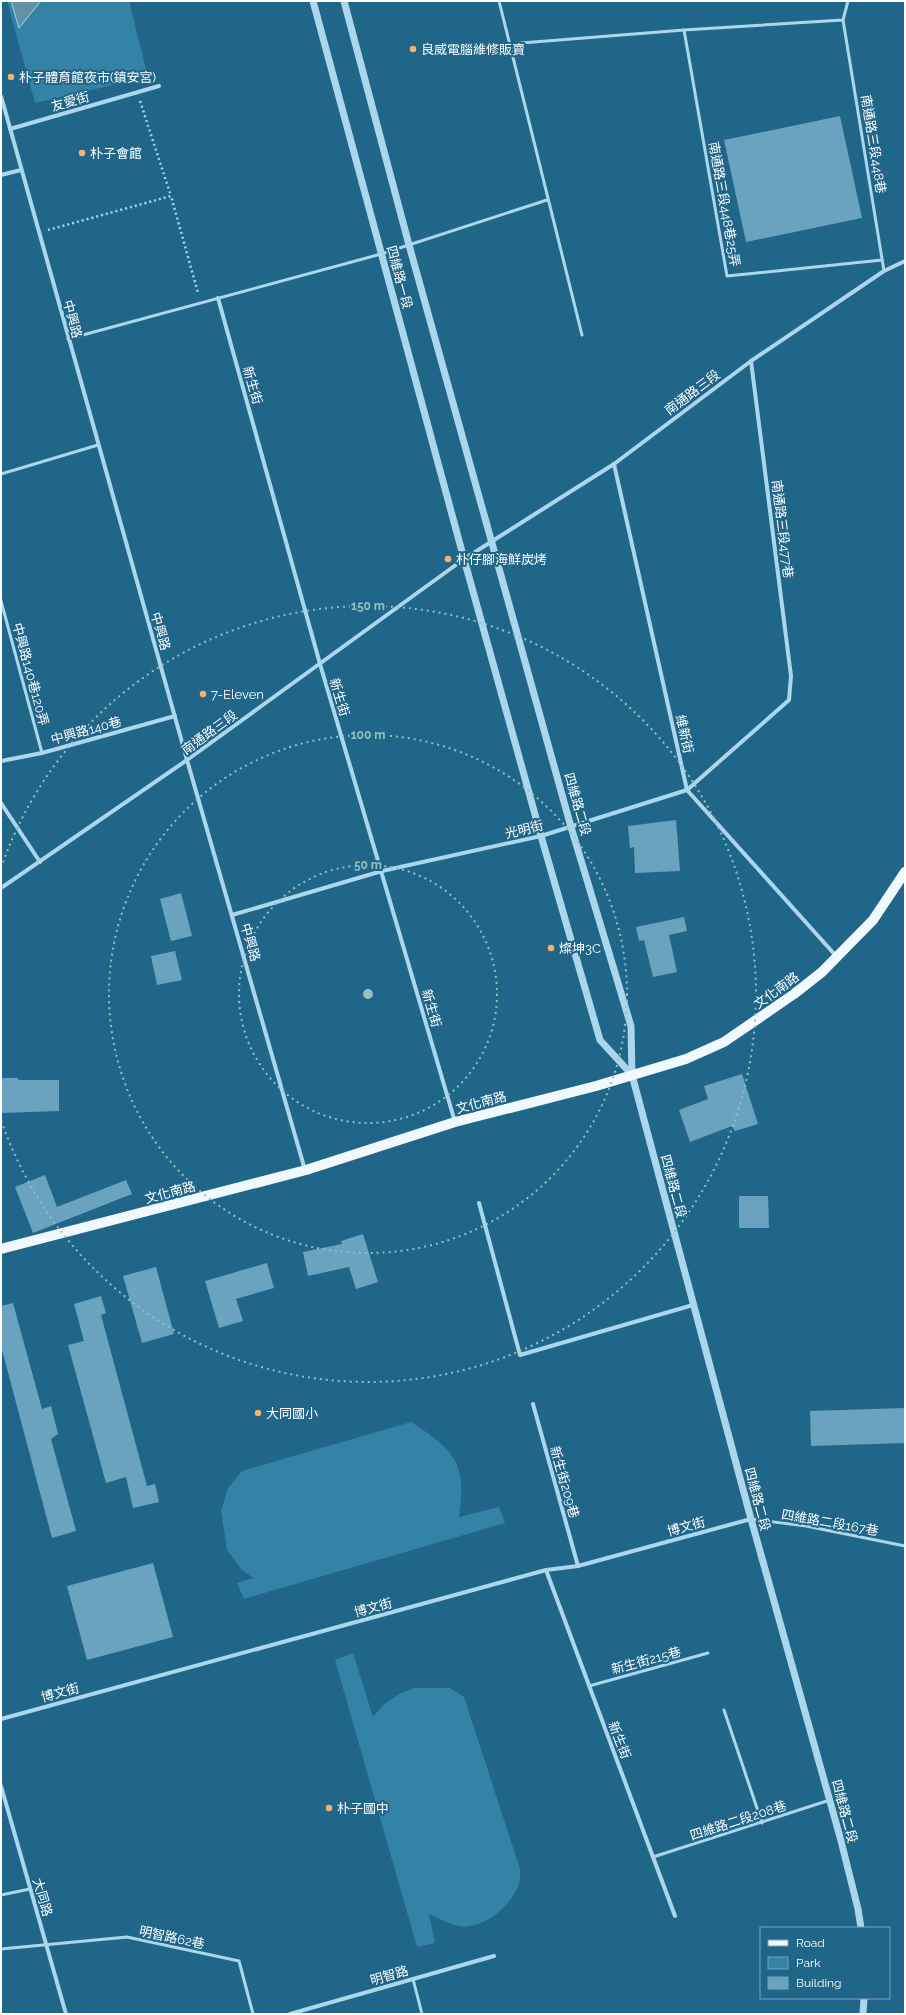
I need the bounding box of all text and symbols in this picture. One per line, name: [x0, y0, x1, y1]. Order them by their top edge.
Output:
place label: 良威電腦維修販賣: [421, 42, 525, 57]
marker: 良威電腦維修販賣: [408, 44, 418, 54]
place label: 朴子體育館夜市(鎮安宮): [19, 70, 156, 85]
marker: 朴子體育館夜市(鎮安宮): [6, 72, 16, 82]
street label: 友愛街: [49, 89, 91, 114]
street label: 南通路三段448巷: [858, 94, 889, 195]
street label: 南通路三段448巷25弄: [706, 140, 743, 268]
place label: 朴子會館: [90, 146, 142, 161]
marker: 朴子會館: [77, 148, 87, 158]
street label: 四維路一段: [384, 244, 415, 310]
street label: 中興路: [60, 298, 85, 340]
street label: 新生街: [240, 364, 265, 406]
street label: 南通路三段: [662, 367, 723, 418]
street label: 南通路三段477巷: [769, 479, 796, 579]
place label: 朴仔腳海鮮炭烤: [456, 552, 547, 567]
marker: 朴仔腳海鮮炭烤: [443, 554, 453, 564]
text: 150 m: [351, 599, 385, 613]
street label: 中興路: [148, 610, 173, 652]
street label: 中興路140巷120弄: [10, 621, 51, 727]
street label: 新生街: [327, 676, 352, 718]
place label: 7-Eleven: [211, 687, 264, 702]
marker: 7-Eleven: [198, 689, 208, 699]
street label: 南通路三段: [179, 707, 240, 758]
street label: 維新街: [673, 713, 696, 755]
street label: 中興路140巷: [49, 714, 123, 747]
text: 100 m: [351, 728, 385, 742]
street label: 四維路二段: [561, 771, 594, 837]
street label: 光明街: [503, 817, 545, 841]
text: 50 m: [354, 858, 382, 872]
street label: 中興路: [238, 921, 263, 963]
place label: 燦坤3C: [559, 941, 601, 956]
marker: 燦坤3C: [546, 943, 556, 953]
street label: 文化南路: [751, 969, 802, 1012]
centre of rings: [361, 987, 375, 1001]
street label: 新生街: [419, 987, 444, 1029]
street label: 文化南路: [454, 1089, 508, 1116]
street label: 四維路二段: [658, 1153, 689, 1219]
street label: 文化南路: [143, 1179, 197, 1206]
place label: 大同國小: [266, 1406, 318, 1421]
marker: 大同國小: [253, 1408, 263, 1418]
street label: 新生街209巷: [547, 1444, 582, 1520]
street label: 四維路二段: [742, 1466, 773, 1532]
street label: 四維路二段167巷: [780, 1507, 880, 1538]
street label: 博文街: [665, 1514, 707, 1539]
street label: 博文街: [352, 1595, 394, 1620]
street label: 新生街215巷: [610, 1644, 683, 1677]
street label: 博文街: [39, 1680, 81, 1705]
street label: 新生街: [606, 1719, 634, 1761]
street label: 四維路二段: [829, 1778, 860, 1844]
street label: 四維路二段208巷: [688, 1798, 788, 1843]
place label: 朴子國中: [337, 1801, 389, 1816]
marker: 朴子國中: [324, 1803, 334, 1813]
street label: 大同路: [30, 1876, 55, 1918]
street label: 明智路62巷: [138, 1923, 206, 1952]
legend: [760, 1927, 890, 1999]
text: Road: [796, 1936, 825, 1950]
text: Park: [796, 1956, 821, 1970]
street label: 明智路: [368, 1963, 410, 1988]
text: Building: [796, 1976, 842, 1990]

